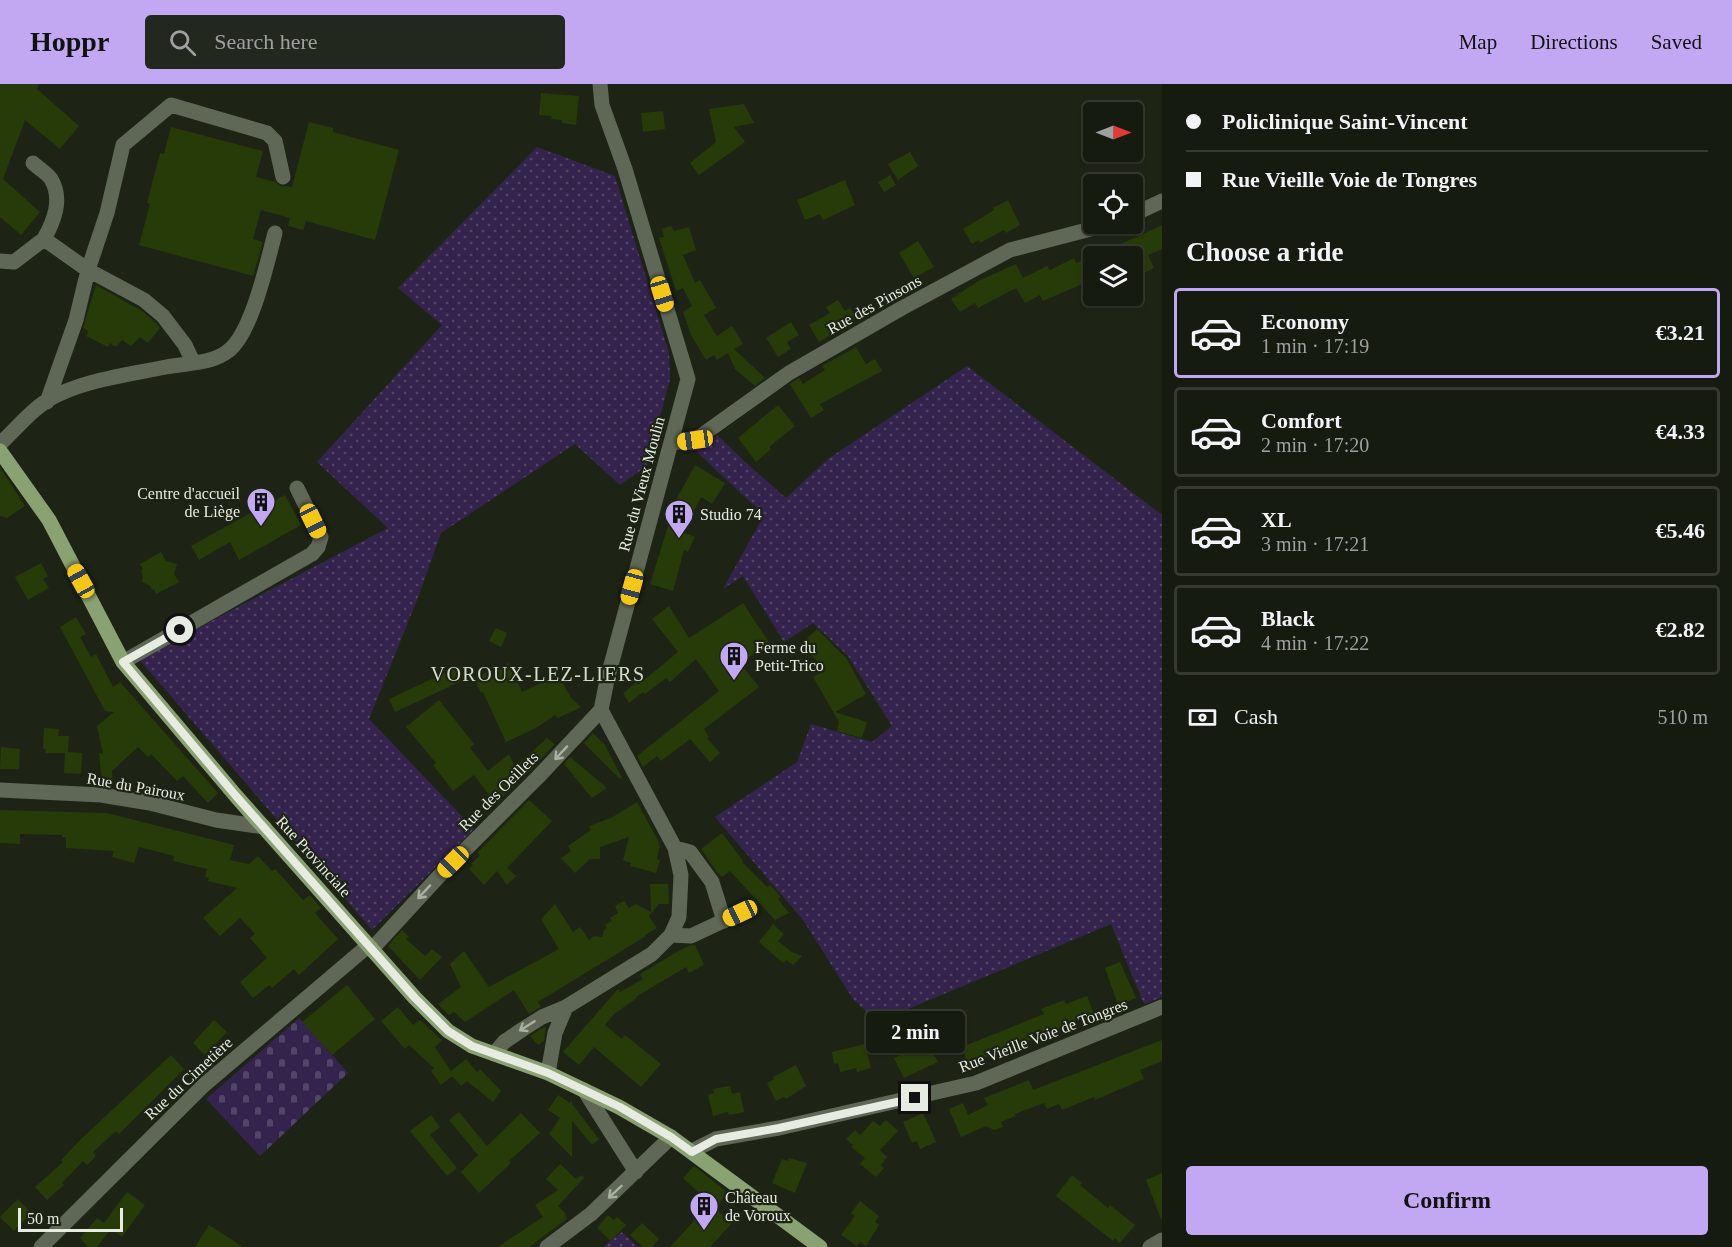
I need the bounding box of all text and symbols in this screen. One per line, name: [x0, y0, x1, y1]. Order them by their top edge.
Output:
search box: [145, 15, 565, 69]
text: Hoppr: [30, 26, 109, 57]
icon: search: [166, 26, 199, 59]
text: Search here: [214, 29, 318, 54]
text: Map: [1459, 30, 1497, 54]
text: Directions: [1530, 30, 1618, 54]
text: Saved: [1651, 30, 1702, 54]
north arrow: [1083, 102, 1143, 162]
map controls: [1083, 102, 1143, 306]
text: Policlinique Saint-Vincent: [1222, 109, 1467, 134]
text: Rue Vieille Voie de Tongres: [1222, 167, 1477, 192]
button: locate: [1083, 174, 1143, 234]
text: Choose a ride: [1186, 237, 1344, 267]
button: layers: [1083, 246, 1143, 306]
street label: Rue des Pinsons: [824, 272, 924, 337]
car: [648, 274, 676, 314]
icon: car: [1189, 306, 1243, 360]
text: Economy: [1261, 309, 1349, 334]
text: €3.21: [1656, 320, 1705, 345]
text: 1 min · 17:19: [1261, 335, 1369, 357]
icon: car: [1189, 405, 1243, 459]
text: Comfort: [1261, 408, 1342, 433]
street label: Rue du Vieux Moulin: [615, 415, 668, 553]
text: €4.33: [1656, 419, 1705, 444]
car: [676, 429, 714, 451]
text: 2 min · 17:20: [1261, 434, 1369, 456]
place label: Centre d'accueil de Liège: [137, 485, 241, 521]
building icon: Centre d'accueil de Liège: [245, 486, 277, 528]
building icon: Studio 74: [663, 498, 695, 540]
car: [297, 501, 329, 541]
icon: car: [1189, 504, 1243, 558]
place label: Studio 74: [700, 506, 762, 523]
text: XL: [1261, 507, 1292, 532]
text: €5.46: [1656, 518, 1705, 543]
text: 3 min · 17:21: [1261, 533, 1369, 555]
car: [64, 561, 98, 601]
car: [619, 567, 645, 607]
icon: car: [1189, 603, 1243, 657]
text: Black: [1261, 606, 1315, 631]
route start: [166, 616, 193, 643]
text: €2.82: [1656, 617, 1705, 642]
text: 4 min · 17:22: [1261, 632, 1369, 654]
place label: Ferme du Petit-Trico: [755, 639, 824, 674]
building icon: Ferme du Petit-Trico: [718, 640, 750, 682]
district label: VOROUX-LEZ-LIERS: [430, 663, 646, 685]
icon: cash: [1186, 701, 1219, 734]
text: Cash: [1234, 704, 1278, 729]
text: 510 m: [1657, 706, 1708, 728]
one-way arrow: [554, 745, 568, 760]
street label: Rue des Oeillets: [455, 748, 541, 834]
street label: Rue du Pairoux: [85, 769, 186, 804]
street label: Rue Provinciale: [273, 813, 354, 900]
car: [434, 843, 472, 881]
one-way arrow: [418, 884, 432, 899]
car: [720, 897, 760, 929]
street label: Rue Vieille Voie de Tongres: [957, 995, 1130, 1076]
callout: 2 min: [866, 1011, 964, 1053]
one-way arrow: [519, 1021, 536, 1033]
text: 2 min: [891, 1021, 940, 1043]
street label: Rue du Cimetière: [141, 1034, 235, 1123]
route end: [901, 1084, 928, 1111]
button: Confirm: [1186, 1166, 1708, 1235]
one-way arrow: [607, 1185, 622, 1200]
place label: Château de Voroux: [725, 1189, 791, 1224]
building icon: Château de Voroux: [688, 1190, 720, 1232]
scale bar: [18, 1205, 123, 1232]
text: 50 m: [27, 1210, 59, 1227]

